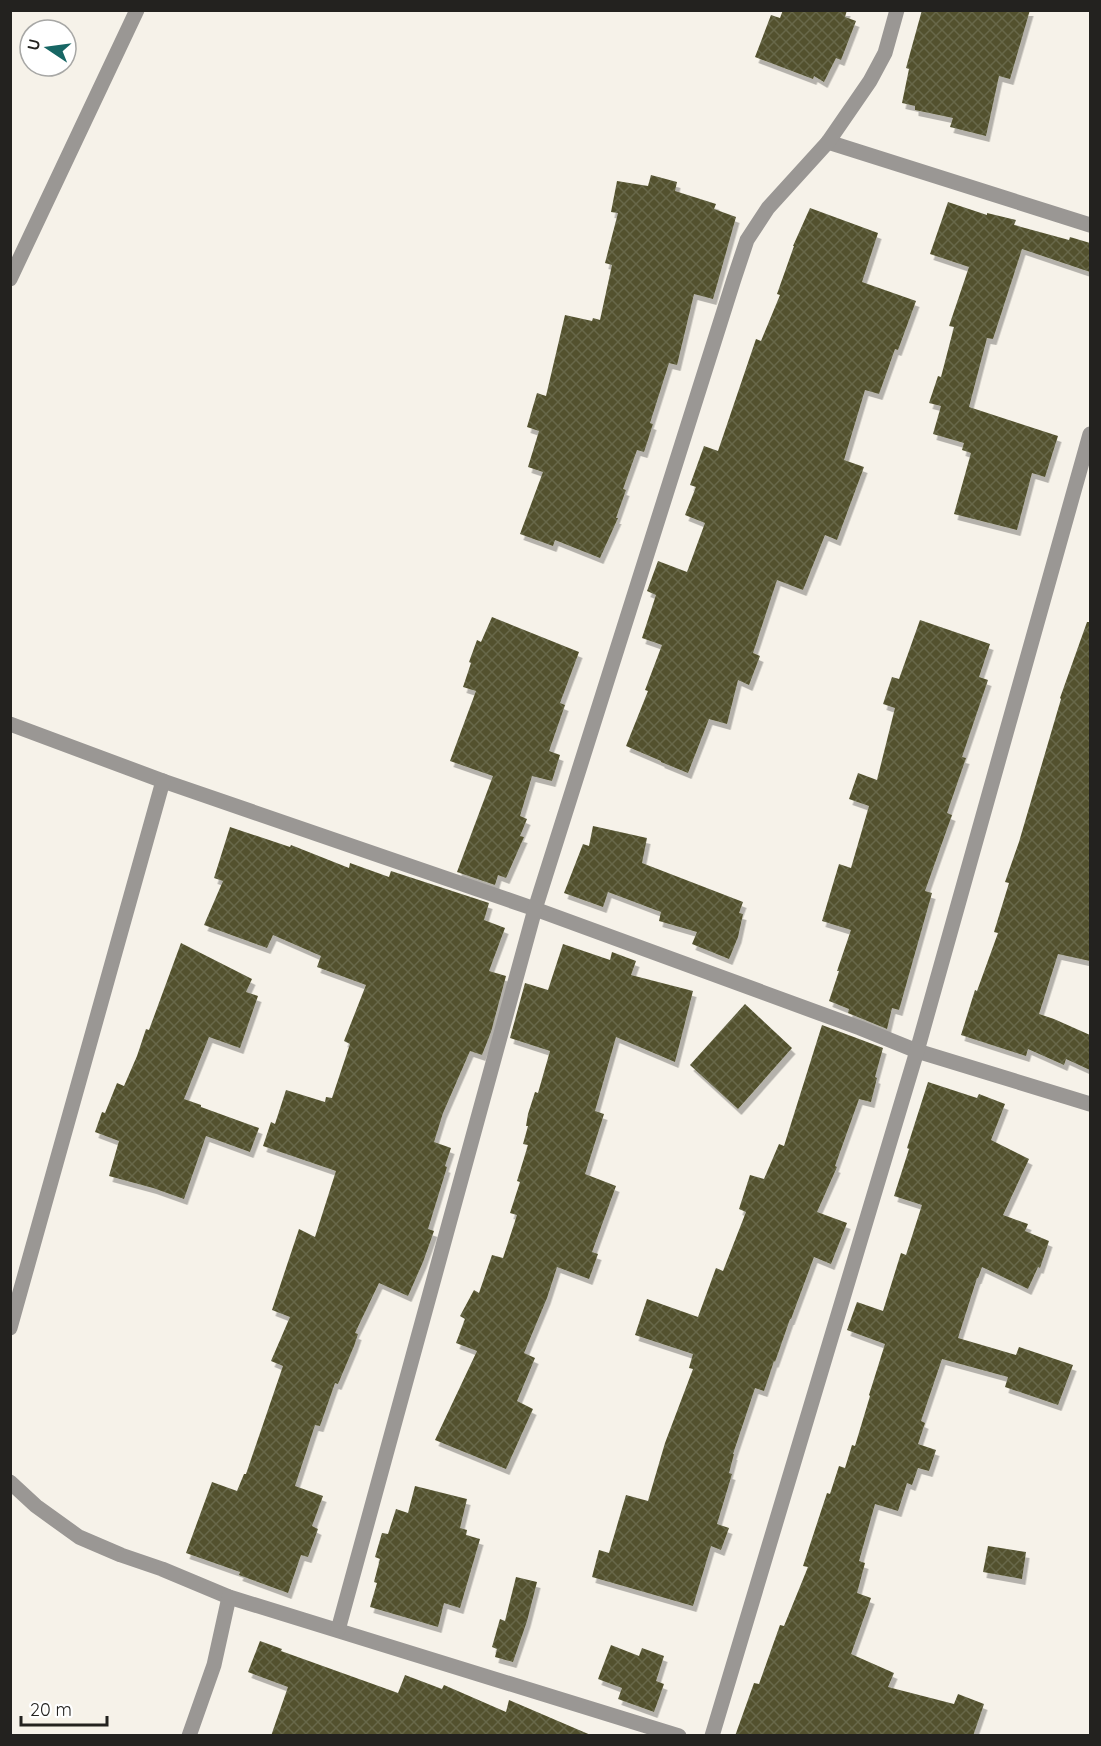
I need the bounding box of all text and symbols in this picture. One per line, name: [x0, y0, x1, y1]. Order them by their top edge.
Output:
north arrow: [18, 18, 78, 78]
text: U: [22, 37, 44, 52]
scale bar: [21, 1689, 106, 1727]
text: 20 m: [30, 1698, 72, 1721]

